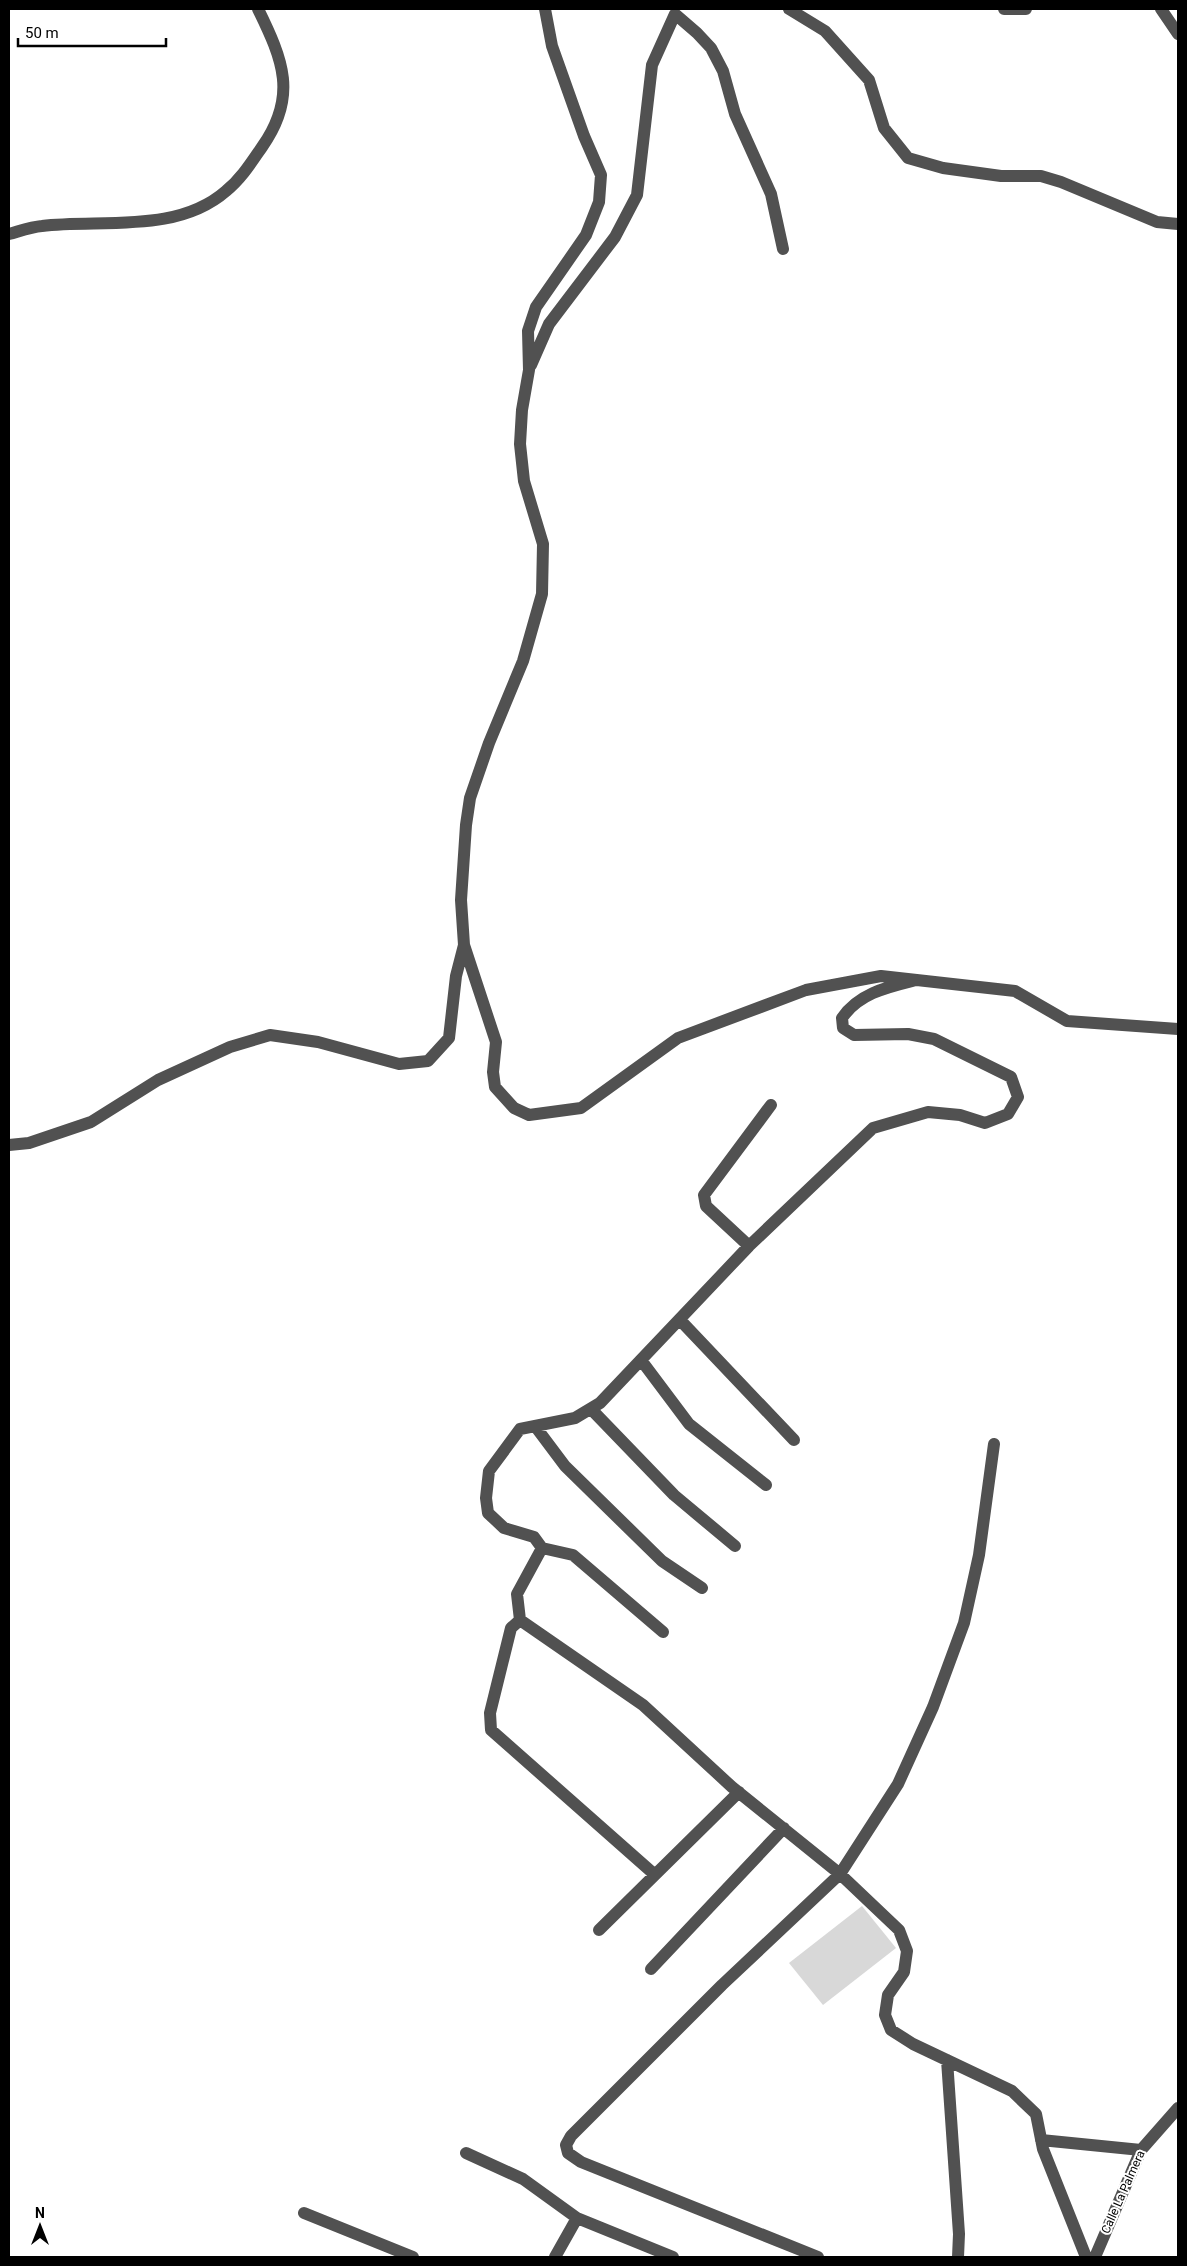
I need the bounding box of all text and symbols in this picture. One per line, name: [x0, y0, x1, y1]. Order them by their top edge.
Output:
scale bar: [18, 15, 165, 47]
text: 50 m: [25, 24, 59, 42]
street label: Calle La Palmera: [1098, 2148, 1148, 2236]
north arrow: [15, 2201, 65, 2251]
text: N: [35, 2205, 45, 2221]

